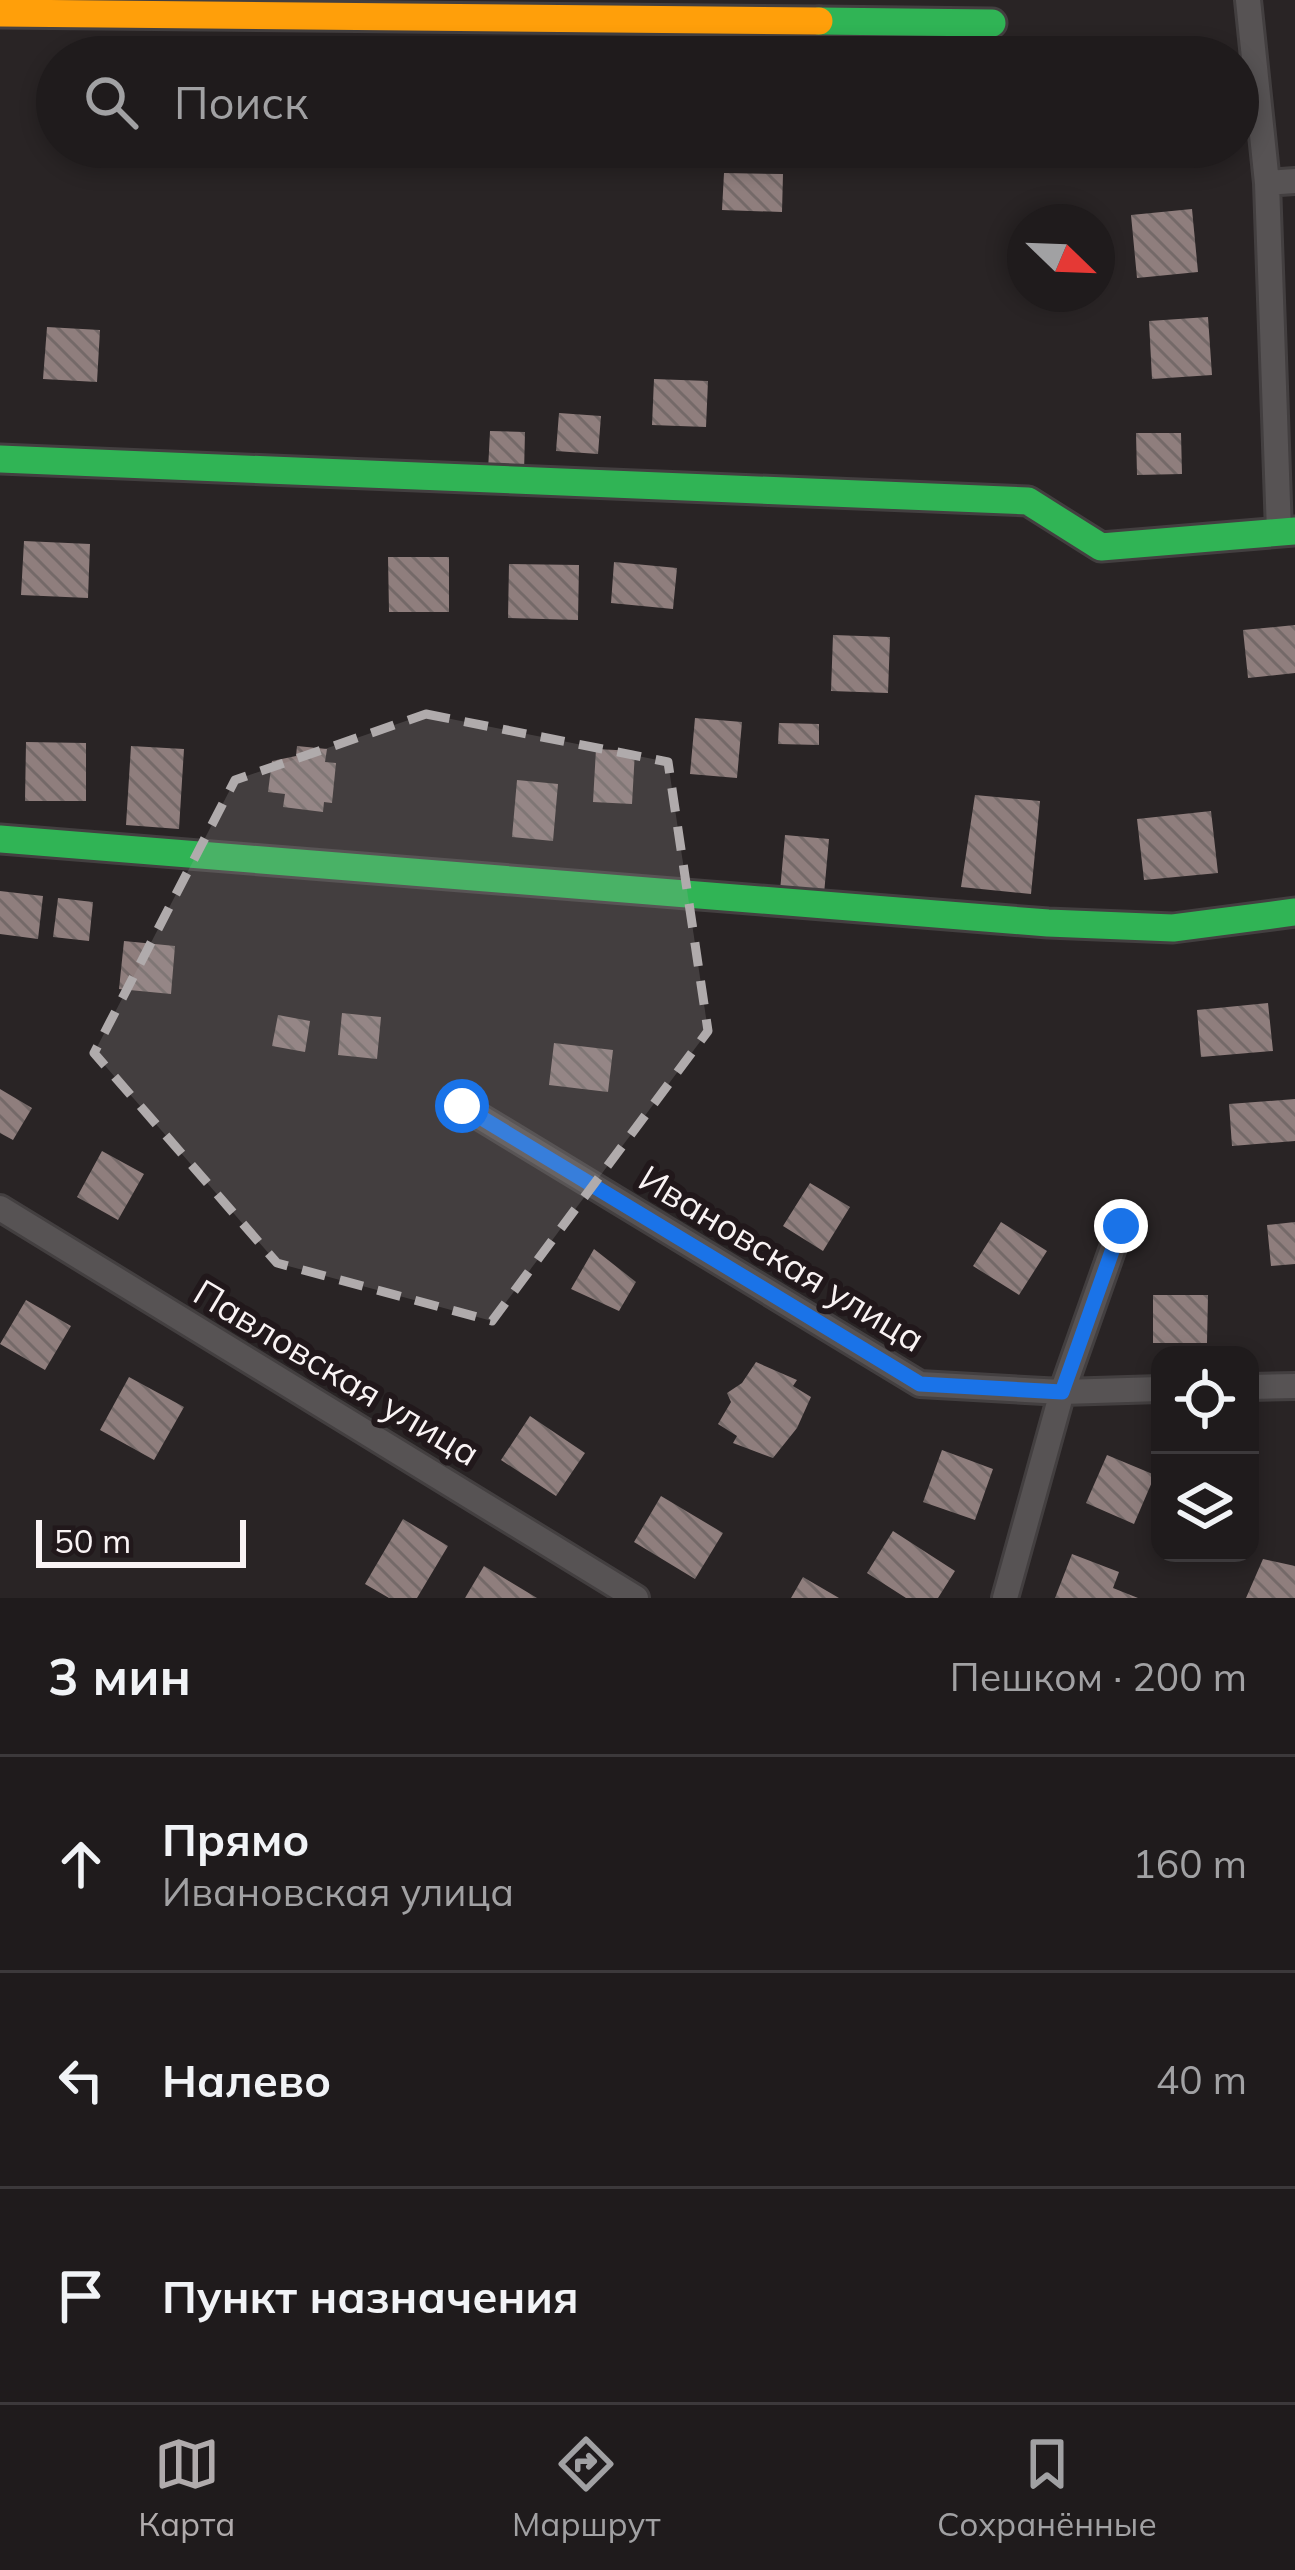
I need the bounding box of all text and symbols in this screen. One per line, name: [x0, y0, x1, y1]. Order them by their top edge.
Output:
search box: [36, 36, 1259, 168]
icon: search: [78, 69, 144, 135]
text: Поиск: [174, 74, 308, 130]
north arrow: [1007, 204, 1115, 312]
route start: [435, 1079, 489, 1133]
street label: Ивановская улица: [631, 1155, 933, 1361]
route end: [1094, 1199, 1148, 1253]
street label: Павловская улица: [186, 1269, 488, 1475]
map controls: [1151, 1346, 1259, 1562]
button: locate: [1151, 1346, 1259, 1454]
button: layers: [1151, 1454, 1259, 1562]
scale bar: [36, 1514, 246, 1567]
text: 50 m: [54, 1520, 131, 1561]
text: 3 мин: [48, 1644, 191, 1708]
text: Пешком · 200 m: [950, 1652, 1247, 1701]
text: Прямо: [162, 1811, 310, 1867]
icon: ahead: [48, 1831, 114, 1897]
text: 160 m: [1132, 1839, 1247, 1888]
text: Ивановская улица: [162, 1867, 514, 1916]
icon: left: [48, 2047, 114, 2113]
text: Налево: [162, 2052, 331, 2108]
text: 40 m: [1156, 2055, 1247, 2104]
icon: arrive: [48, 2263, 114, 2329]
text: Пункт назначения: [162, 2268, 579, 2324]
tab: Карта: [138, 2431, 235, 2544]
tab: Маршрут: [512, 2431, 660, 2544]
tab: Сохранённые: [937, 2431, 1157, 2544]

